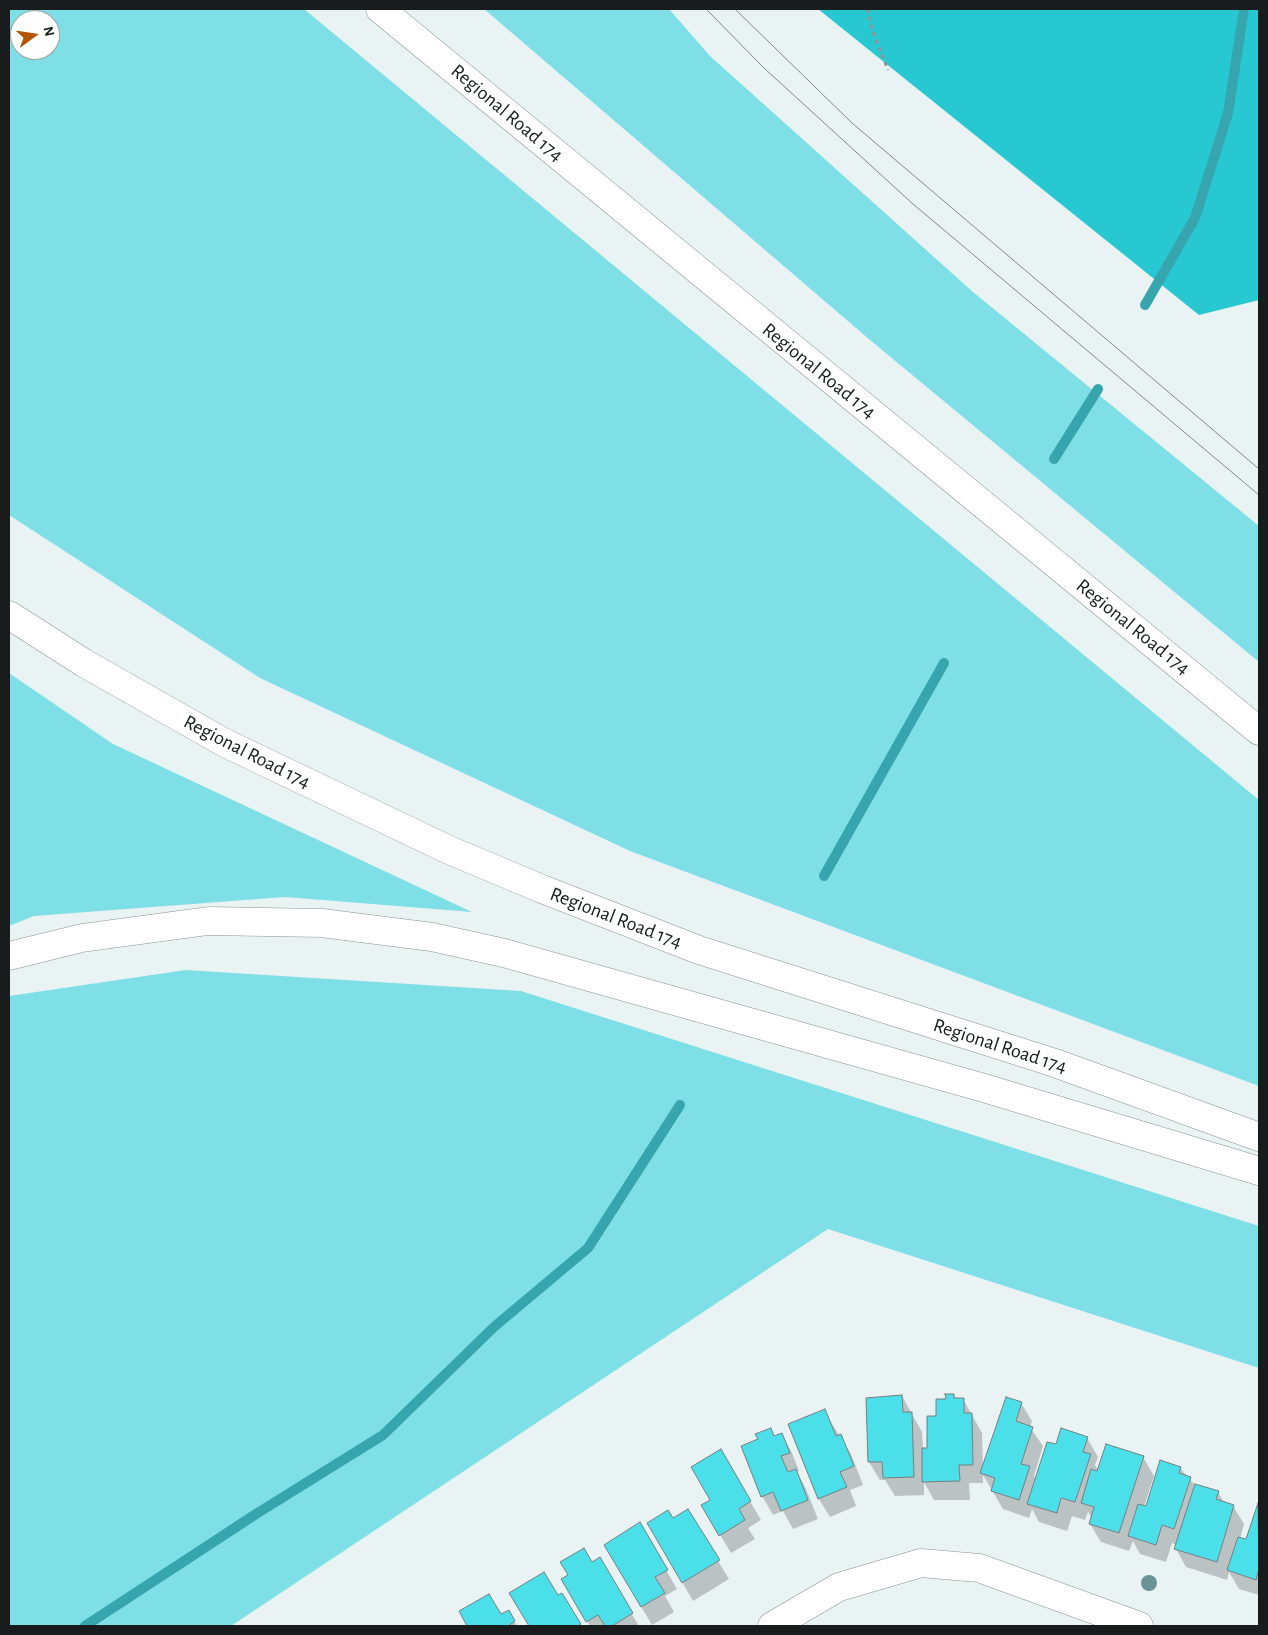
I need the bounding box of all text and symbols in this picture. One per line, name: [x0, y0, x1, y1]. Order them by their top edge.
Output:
north arrow: [10, 10, 60, 60]
text: N: [41, 25, 57, 38]
street label: Regional Road 174: [446, 59, 568, 167]
street label: Regional Road 174: [757, 318, 881, 424]
street label: Regional Road 174: [1071, 574, 1195, 680]
street label: Regional Road 174: [179, 710, 315, 794]
street label: Regional Road 174: [547, 882, 685, 954]
street label: Regional Road 174: [930, 1013, 1070, 1079]

